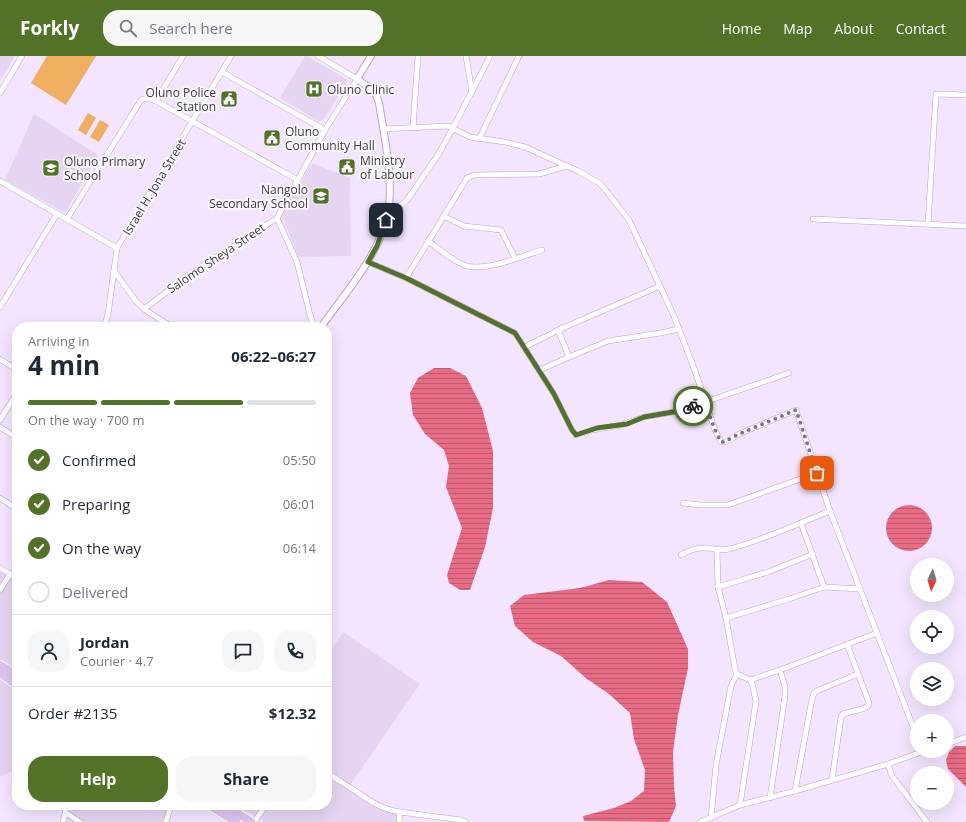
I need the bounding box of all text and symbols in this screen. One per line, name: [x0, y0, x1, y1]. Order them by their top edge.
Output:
search box: [103, 10, 383, 46]
text: Forkly: [20, 15, 79, 41]
icon: search: [117, 17, 139, 39]
text: Search here: [149, 18, 233, 38]
text: Home: [722, 19, 761, 38]
text: Map: [783, 19, 812, 38]
text: About: [834, 19, 874, 38]
text: Contact: [896, 19, 946, 38]
hospital icon: Oluno Clinic: [304, 79, 324, 99]
place label: Oluno Clinic: [327, 81, 394, 98]
place label: Oluno Police Station: [146, 84, 216, 115]
public building icon: Oluno Police Station: [219, 89, 239, 109]
place label: Oluno Community Hall: [285, 123, 375, 154]
public building icon: Oluno Community Hall: [262, 128, 282, 148]
street label: Israel H. Jona Street: [118, 136, 190, 238]
place label: Ministry of Labour: [360, 152, 414, 183]
place label: Oluno Primary School: [64, 153, 146, 184]
public building icon: Ministry of Labour: [337, 157, 357, 177]
school or university icon: Oluno Primary School: [41, 158, 61, 178]
place label: Nangolo Secondary School: [209, 181, 308, 212]
school or university icon: Nangolo Secondary School: [311, 186, 331, 206]
pin: [369, 203, 403, 237]
icon: home: [375, 209, 397, 231]
street label: Salomo Sheya Street: [164, 219, 268, 297]
text: Arriving in: [28, 332, 90, 350]
text: 06:22–06:27: [231, 346, 316, 366]
text: 4 min: [28, 347, 100, 383]
courier: [673, 386, 713, 426]
icon: bike: [682, 395, 704, 417]
text: On the way · 700 m: [28, 411, 144, 429]
icon: check: [28, 449, 50, 471]
text: Confirmed: [62, 450, 136, 470]
text: 05:50: [283, 451, 316, 469]
pin: [800, 456, 834, 490]
icon: bag: [806, 462, 828, 484]
icon: check: [28, 493, 50, 515]
text: Preparing: [62, 494, 130, 514]
text: 06:01: [283, 495, 316, 513]
icon: check: [28, 537, 50, 559]
text: On the way: [62, 538, 141, 558]
text: 06:14: [283, 539, 316, 557]
north arrow: [910, 558, 954, 602]
map controls: [910, 558, 954, 810]
text: Delivered: [62, 582, 129, 602]
button: locate: [910, 610, 954, 654]
button: person: [28, 630, 70, 672]
button: chat: [222, 630, 264, 672]
button: phone: [274, 630, 316, 672]
text: Jordan: [80, 632, 129, 652]
text: Courier · 4.7: [80, 652, 154, 670]
button: layers: [910, 662, 954, 706]
text: Order #2135: [28, 703, 117, 723]
text: $12.32: [269, 703, 316, 723]
button: +: [910, 714, 954, 758]
button: Help: [28, 756, 168, 802]
button: Share: [176, 756, 316, 802]
button: −: [910, 766, 954, 810]

